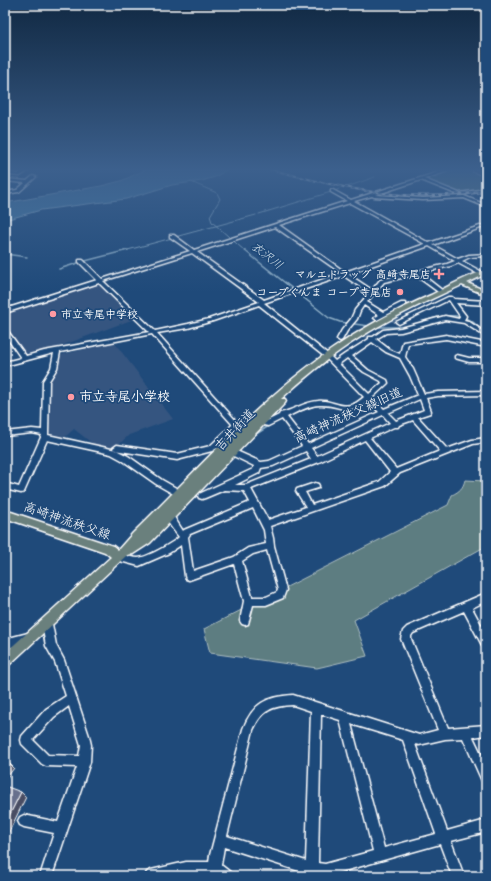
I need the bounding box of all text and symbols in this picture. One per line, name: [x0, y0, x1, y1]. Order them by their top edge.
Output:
water label: 衣沢川: [248, 238, 286, 274]
place label: マルエドラッグ 高崎寺尾店: [295, 267, 431, 282]
marker: マルエドラッグ 高崎寺尾店: [434, 269, 444, 279]
place label: コープぐんま コープ寺尾店: [256, 285, 392, 300]
marker: コープぐんま コープ寺尾店: [395, 287, 405, 297]
place label: 市立寺尾中学校: [61, 307, 138, 322]
marker: 市立寺尾中学校: [48, 309, 58, 319]
street label: 高崎神流秩父線旧道: [291, 383, 405, 447]
place label: 市立寺尾小学校: [79, 388, 170, 406]
marker: 市立寺尾小学校: [66, 392, 76, 402]
street label: 吉井街道: [211, 405, 259, 455]
street label: 高崎神流秩父線: [21, 498, 114, 545]

